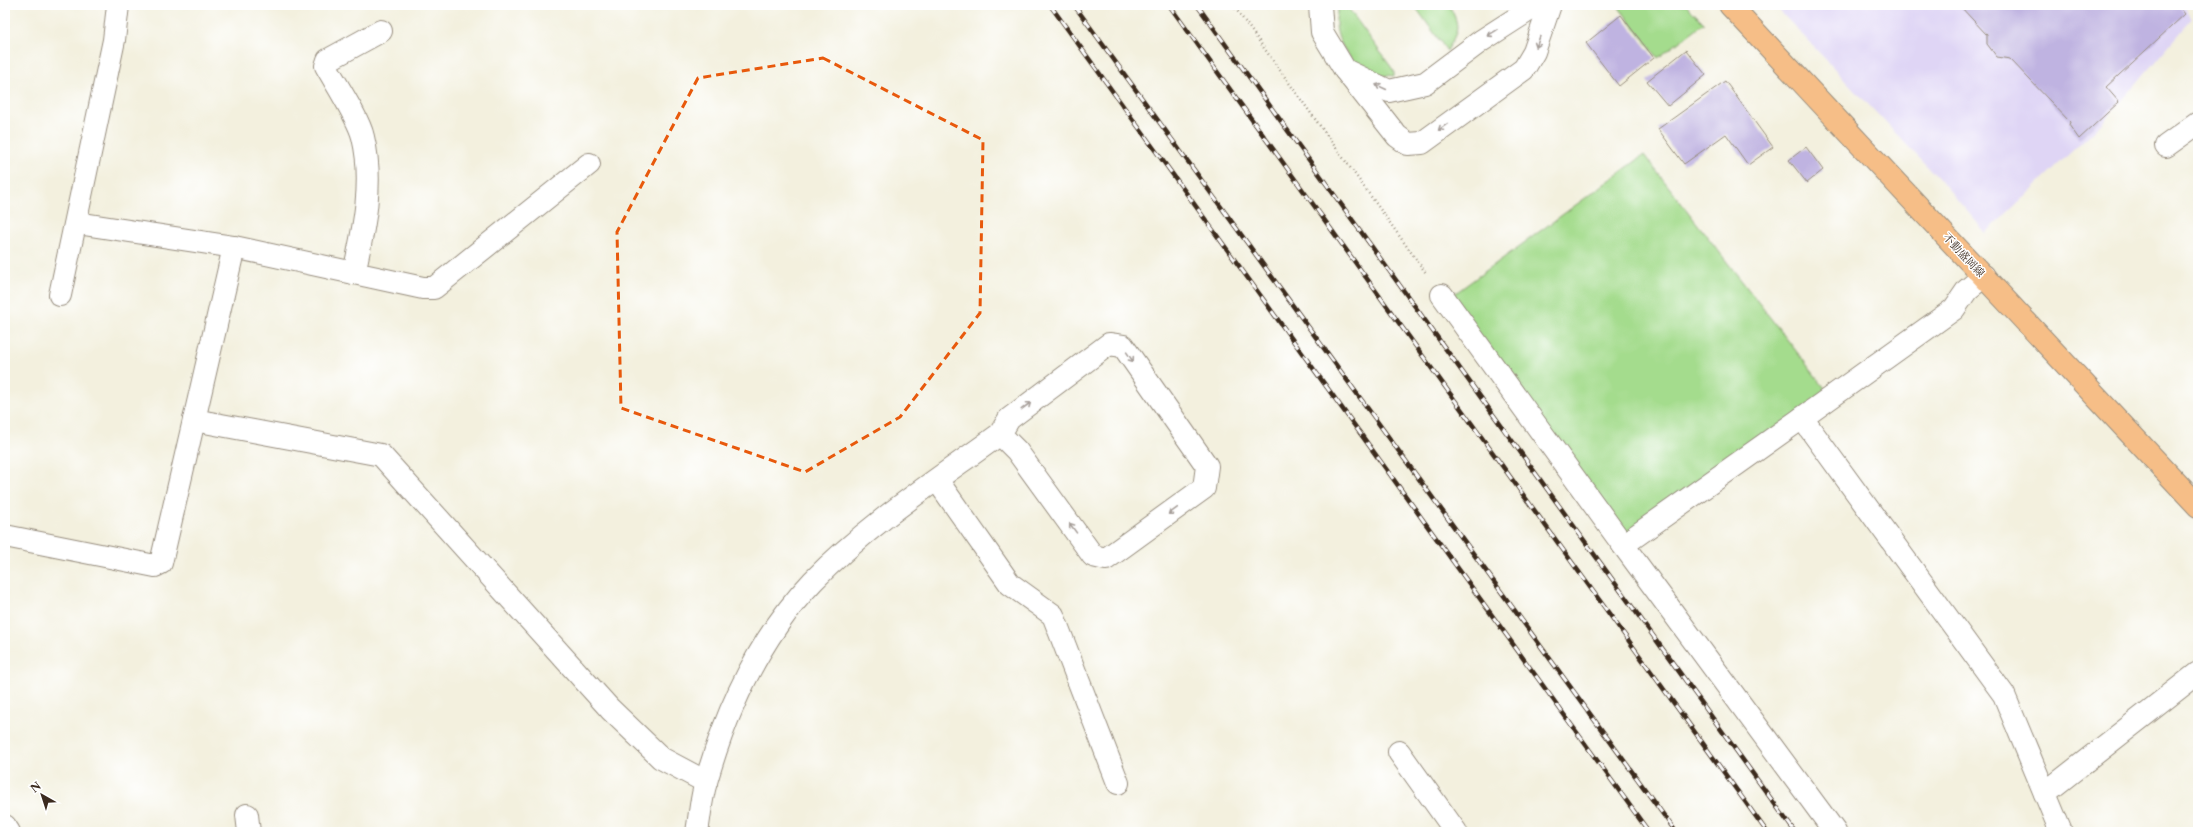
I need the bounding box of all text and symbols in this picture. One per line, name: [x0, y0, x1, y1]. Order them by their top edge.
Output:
one-way arrow: [1486, 30, 1498, 38]
one-way arrow: [1534, 35, 1541, 48]
one-way arrow: [1375, 83, 1387, 90]
one-way arrow: [1438, 123, 1449, 131]
street label: 不動盛岡線: [1940, 230, 1988, 280]
one-way arrow: [1126, 351, 1134, 362]
one-way arrow: [1020, 402, 1031, 410]
one-way arrow: [1167, 507, 1178, 515]
one-way arrow: [1068, 523, 1077, 534]
north arrow: [22, 775, 62, 815]
text: N: [28, 779, 44, 796]

